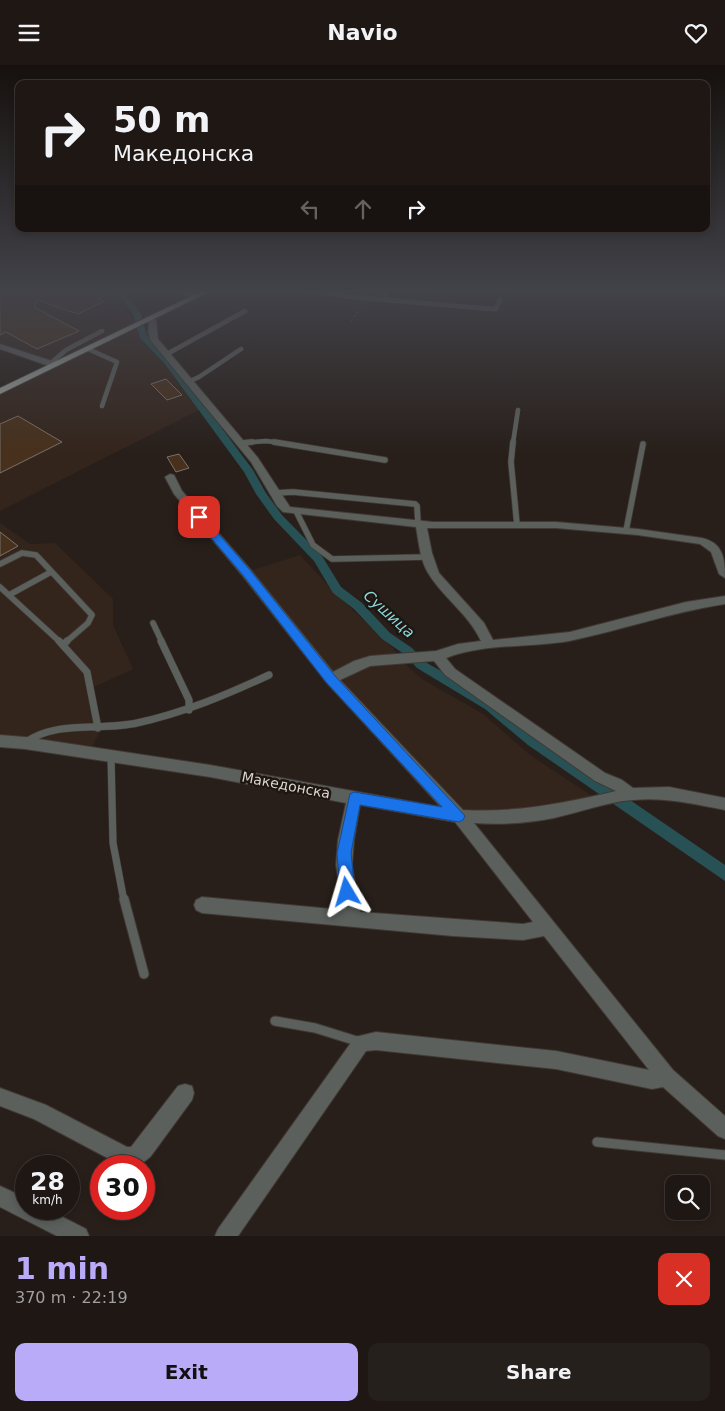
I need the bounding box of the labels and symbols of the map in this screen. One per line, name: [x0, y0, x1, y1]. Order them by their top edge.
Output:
pin: [178, 496, 220, 538]
water label: Сушица: [360, 586, 418, 642]
street label: Македонска: [240, 769, 332, 801]
position arrow: [320, 865, 372, 917]
speed limit sign: 30: [90, 1155, 155, 1220]

